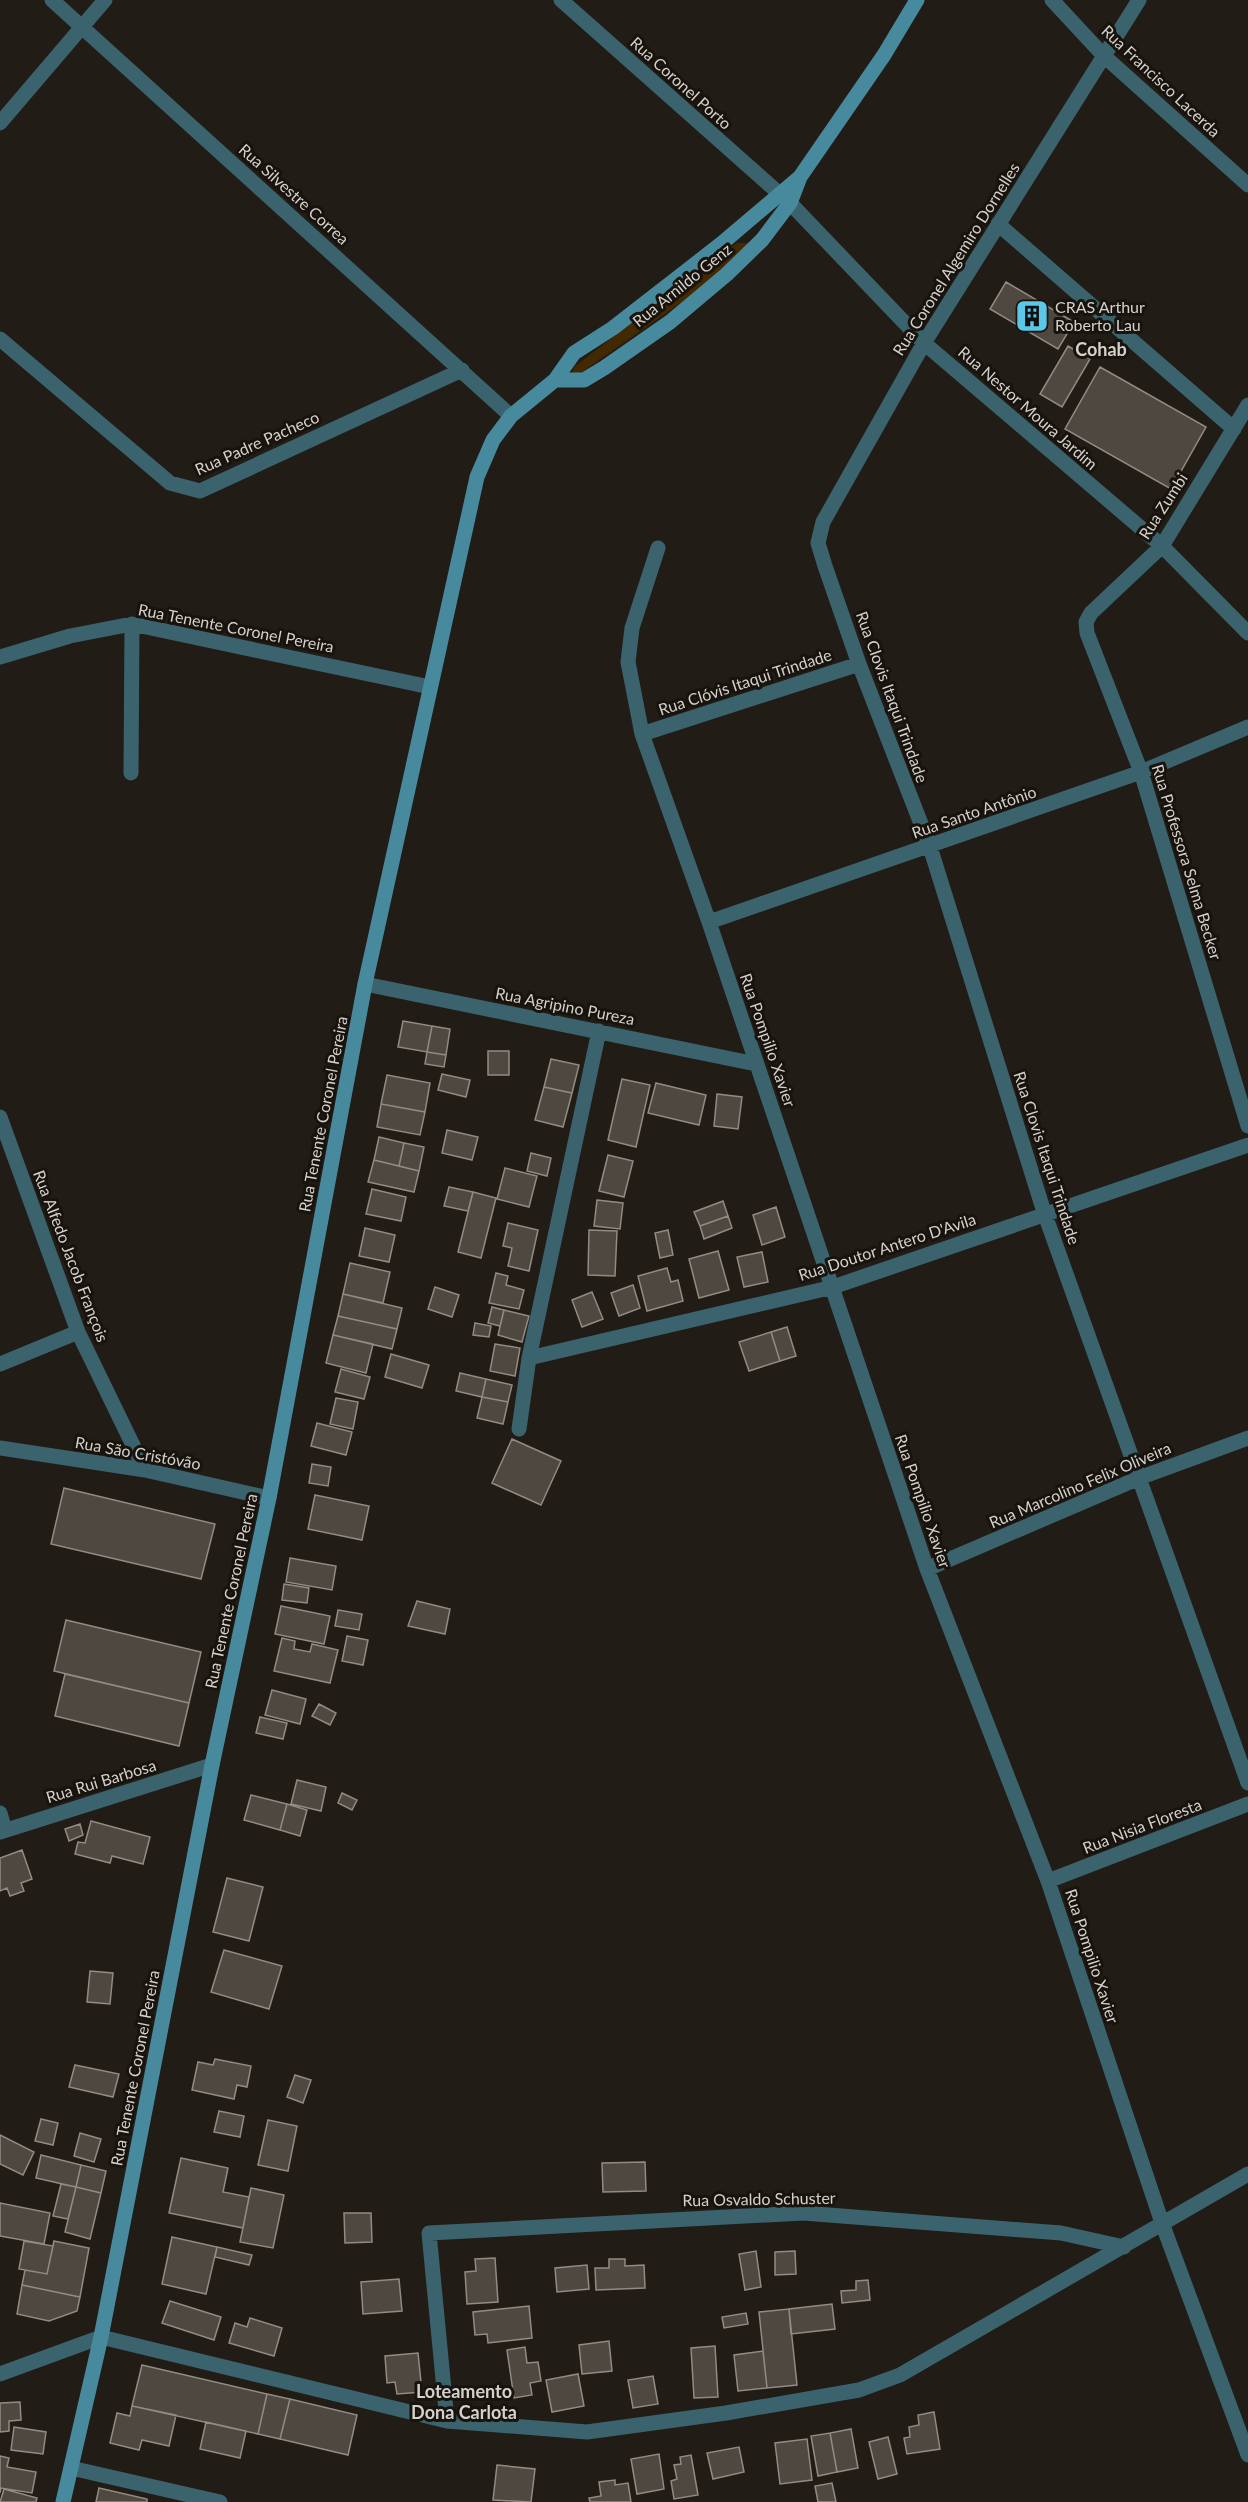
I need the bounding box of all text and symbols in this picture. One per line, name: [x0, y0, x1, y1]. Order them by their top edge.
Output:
street label: Rua Francisco Lacerda: [1098, 21, 1225, 141]
street label: Rua Coronel Porto: [627, 32, 736, 133]
street label: Rua Silvestre Correa: [235, 139, 353, 248]
street label: Rua Coronel Algemiro Dornelles: [888, 159, 1023, 359]
street label: Rua Arnildo Genz: [628, 239, 735, 330]
place label: CRAS Arthur Roberto Lau: [1055, 297, 1145, 334]
building icon: CRAS Arthur Roberto Lau: [1014, 298, 1050, 334]
district label: Cohab: [1075, 338, 1127, 360]
street label: Rua Nestor Moura Jardim: [955, 342, 1102, 473]
street label: Rua Padre Pacheco: [192, 407, 322, 478]
street label: Rua Zumbi: [1134, 469, 1191, 542]
street label: Rua Tenente Coronel Pereira: [137, 599, 336, 656]
street label: Rua Clovis Itaqui Trindade: [853, 609, 932, 785]
street label: Rua Clóvis Itaqui Trindade: [656, 645, 834, 719]
street label: Rua Professora Selma Becker: [1149, 762, 1226, 962]
street label: Rua Santo Antônio: [909, 781, 1039, 842]
street label: Rua Pompilio Xavier: [737, 971, 800, 1109]
street label: Rua Agripino Pureza: [494, 983, 636, 1028]
street label: Rua Tenente Coronel Pereira: [294, 1014, 351, 1213]
street label: Rua Clovis Itaqui Trindade: [1010, 1069, 1084, 1247]
street label: Rua Alfedo Jacob François: [30, 1167, 113, 1344]
street label: Rua Doutor Antero D'Avila: [796, 1209, 978, 1284]
street label: Rua São Cristóvão: [74, 1432, 202, 1473]
street label: Rua Pompilio Xavier: [892, 1432, 955, 1570]
street label: Rua Marcolino Felix Oliveira: [986, 1438, 1174, 1532]
street label: Rua Tenente Coronel Pereira: [201, 1492, 260, 1690]
street label: Rua Rui Barbosa: [44, 1755, 158, 1806]
street label: Rua Nisia Floresta: [1080, 1794, 1204, 1857]
street label: Rua Pompilio Xavier: [1062, 1886, 1123, 2026]
street label: Rua Tenente Coronel Pereira: [106, 1968, 163, 2167]
street label: Rua Osvaldo Schuster: [682, 2188, 836, 2209]
district label: Loteamento Dona Carlota: [411, 2380, 517, 2423]

